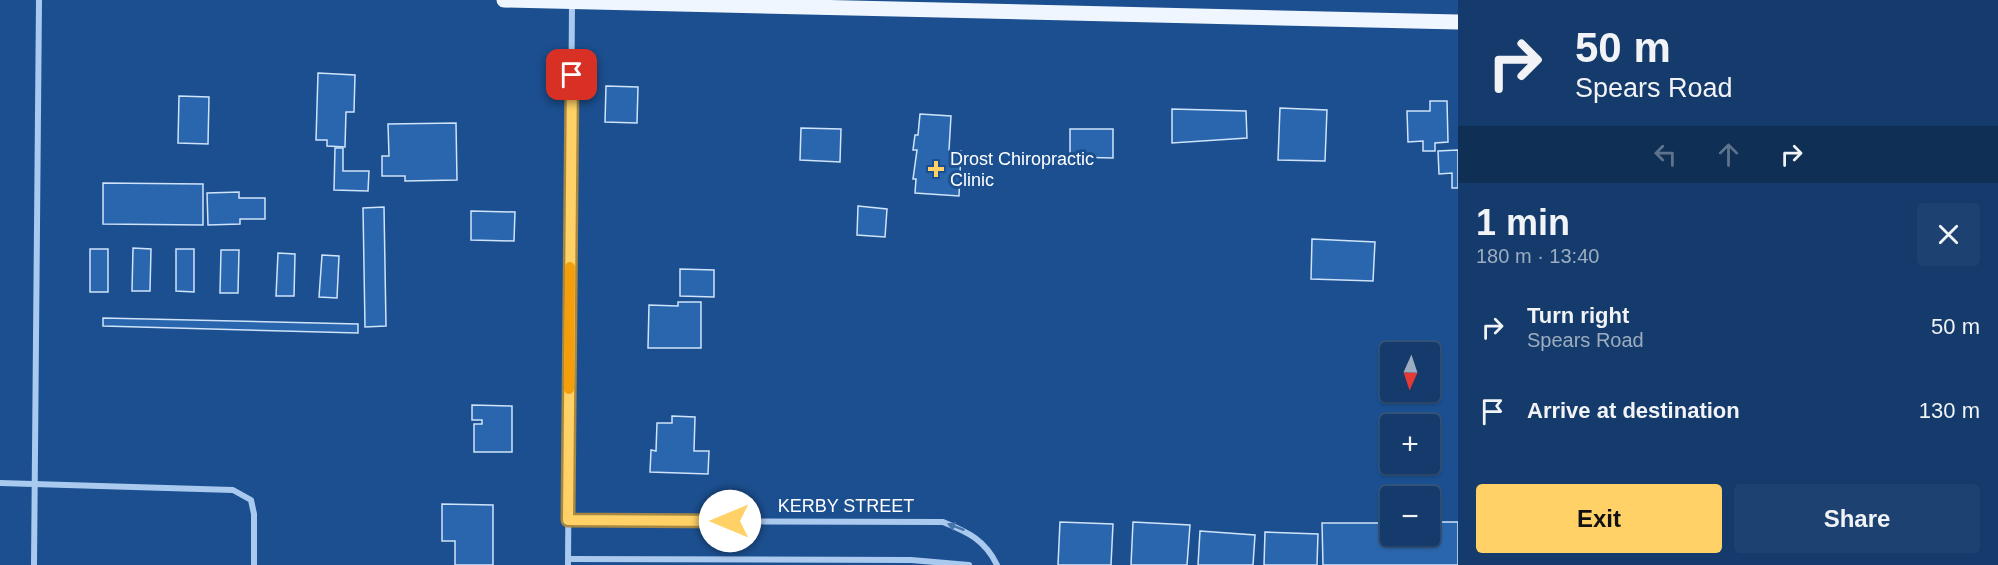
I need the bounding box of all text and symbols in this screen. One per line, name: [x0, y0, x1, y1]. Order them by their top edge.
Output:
icon: right: [1476, 24, 1554, 102]
text: 50 m: [1575, 24, 1671, 71]
pin: [546, 49, 597, 100]
icon: arrive: [555, 58, 588, 91]
text: Spears Road: [1575, 73, 1733, 103]
icon: left: [1649, 138, 1682, 171]
icon: ahead: [1712, 138, 1745, 171]
icon: right: [1775, 138, 1808, 171]
place label: Drost Chiropractic Clinic: [950, 149, 1094, 190]
marker: Drost Chiropractic Clinic: [927, 160, 945, 178]
text: 1 min: [1476, 202, 1570, 243]
button: close: [1917, 203, 1980, 266]
text: 180 m · 13:40: [1476, 245, 1599, 267]
text: Turn right: [1527, 303, 1629, 328]
icon: right: [1476, 311, 1509, 344]
text: 50 m: [1931, 314, 1980, 339]
text: Spears Road: [1527, 329, 1644, 351]
north arrow: [1380, 342, 1440, 402]
map controls: [1380, 342, 1440, 546]
icon: arrive: [1476, 395, 1509, 428]
text: Arrive at destination: [1527, 398, 1740, 423]
text: 130 m: [1919, 398, 1980, 423]
button: +: [1380, 414, 1440, 474]
button: Exit: [1476, 484, 1722, 553]
button: Share: [1734, 484, 1980, 553]
button: −: [1380, 486, 1440, 546]
position arrow: [698, 489, 762, 553]
street label: KERBY STREET: [778, 496, 914, 516]
one-way arrow: [947, 522, 965, 532]

